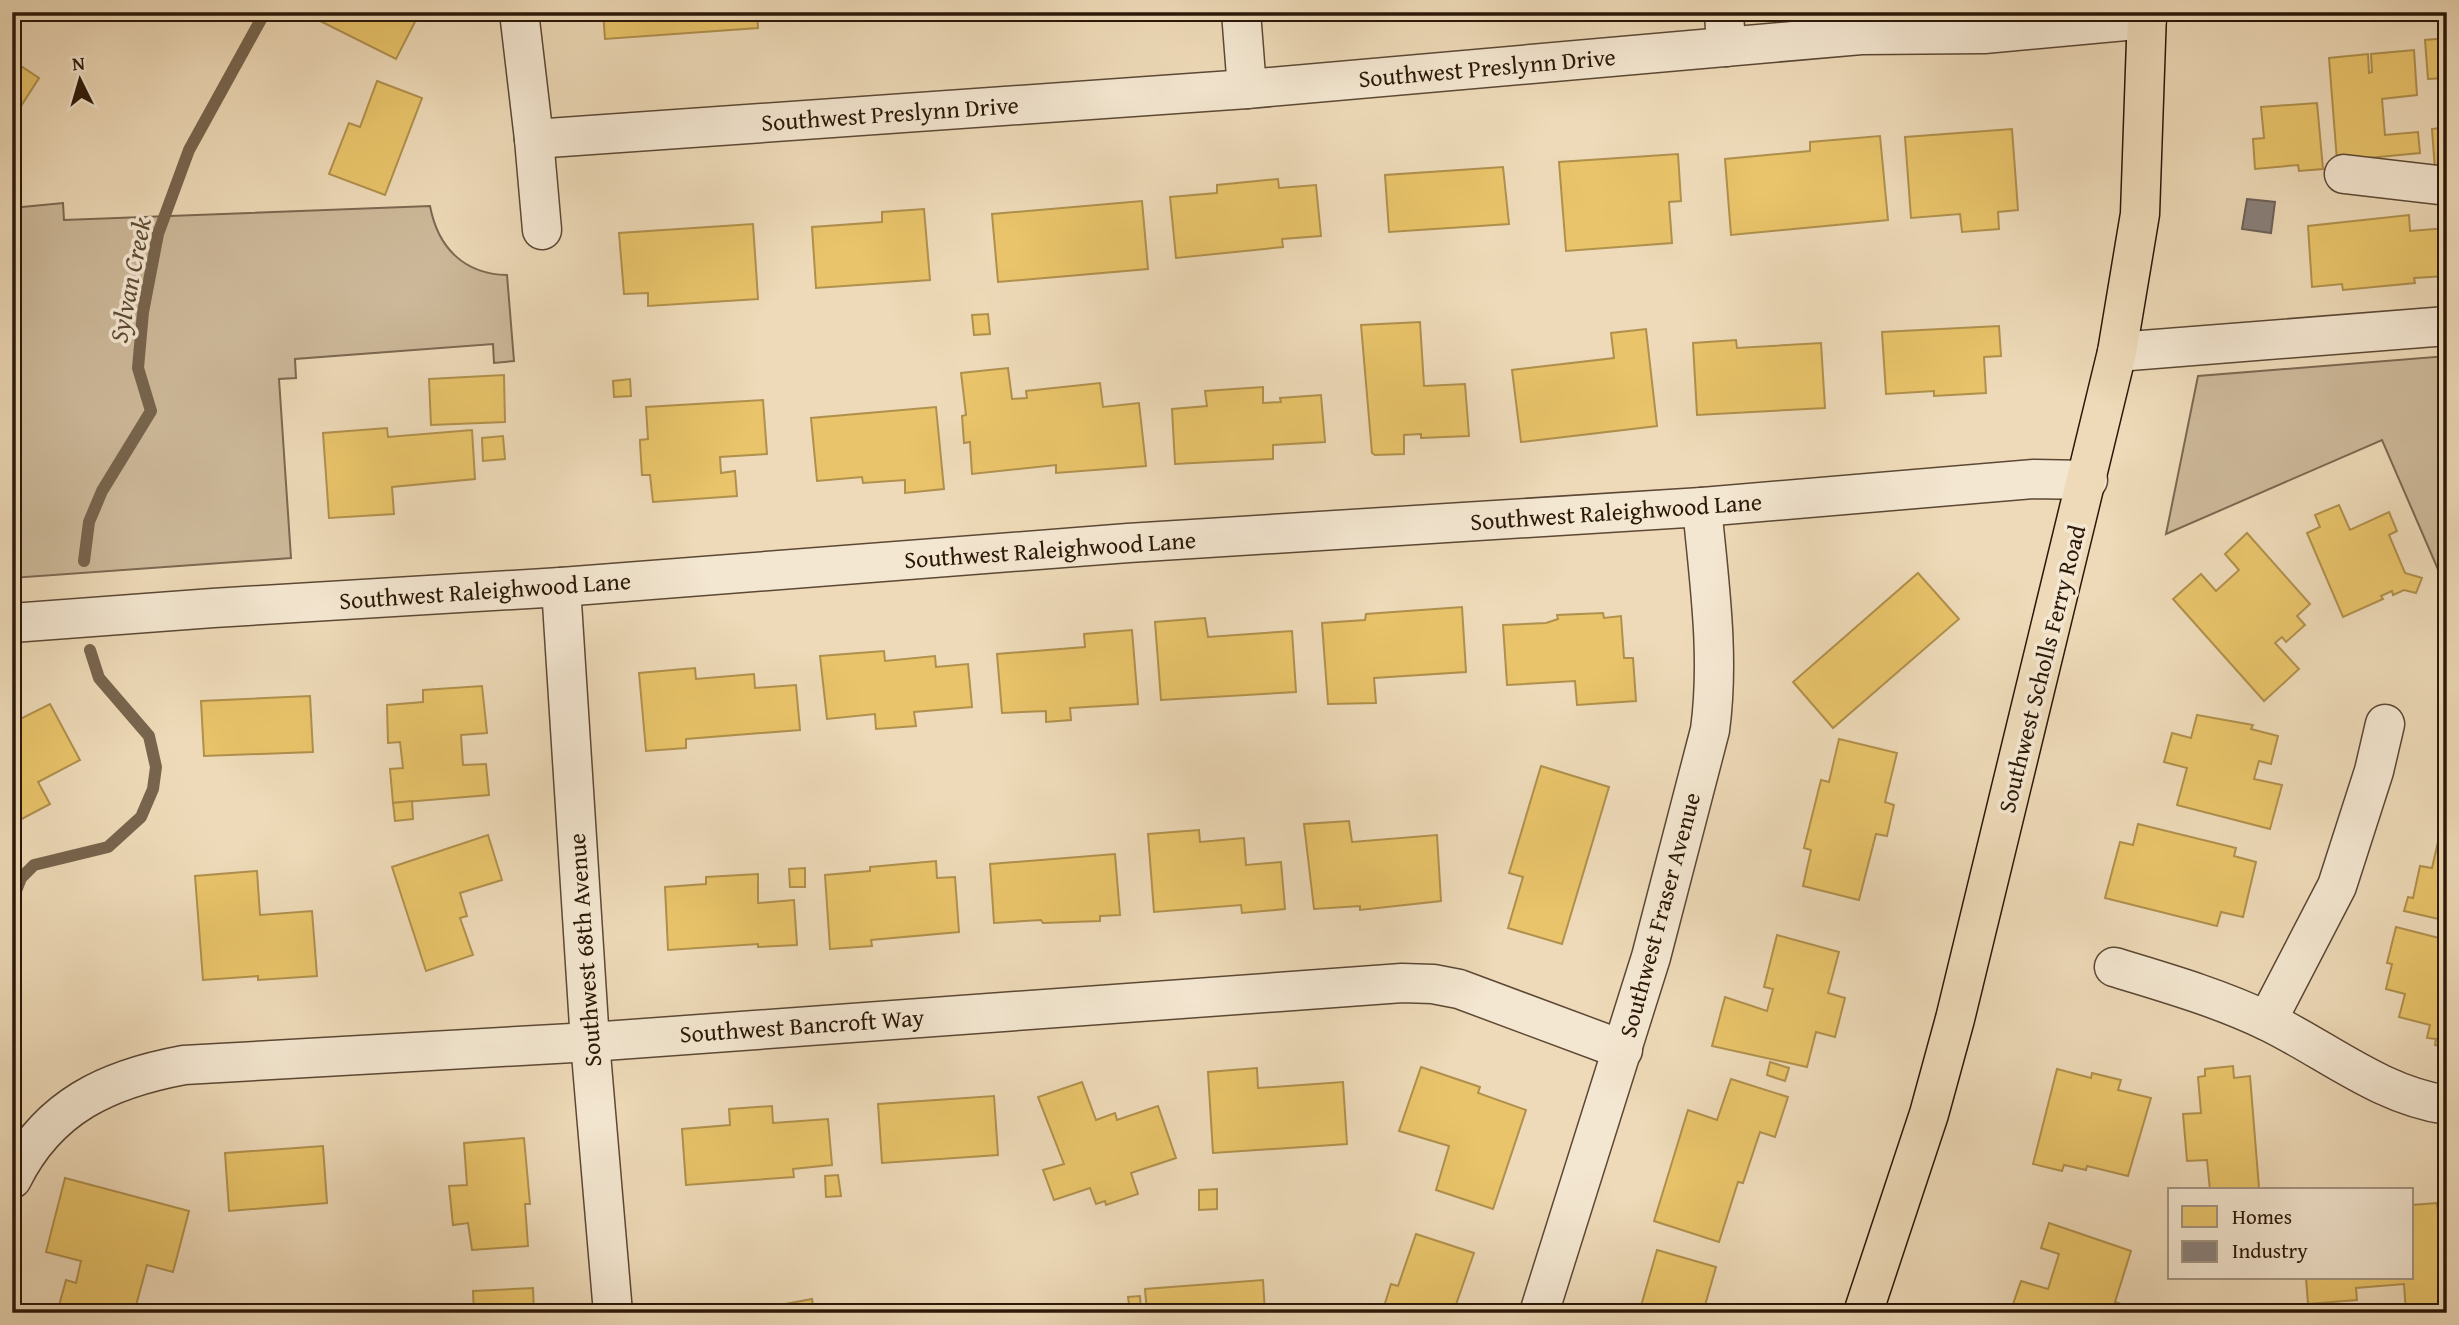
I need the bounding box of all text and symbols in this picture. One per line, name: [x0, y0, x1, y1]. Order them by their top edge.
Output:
street label: Southwest Preslynn Drive: [1357, 39, 1617, 96]
north arrow: [46, 46, 116, 116]
text: N: [71, 49, 86, 78]
street label: Southwest Preslynn Drive: [760, 87, 1020, 140]
water label: Sylvan Creek: [98, 214, 161, 346]
street label: Southwest Raleighwood Lane: [1469, 484, 1763, 539]
street label: Southwest Scholls Ferry Road: [1989, 521, 2094, 816]
street label: Southwest Raleighwood Lane: [903, 522, 1197, 577]
street label: Southwest Raleighwood Lane: [338, 563, 632, 618]
street label: Southwest Fraser Avenue: [1610, 788, 1709, 1041]
street label: Southwest 68th Avenue: [559, 832, 610, 1068]
street label: Southwest Bancroft Way: [679, 999, 925, 1052]
legend: [2168, 1188, 2414, 1280]
text: Homes: [2232, 1201, 2292, 1232]
text: Industry: [2232, 1235, 2308, 1266]

